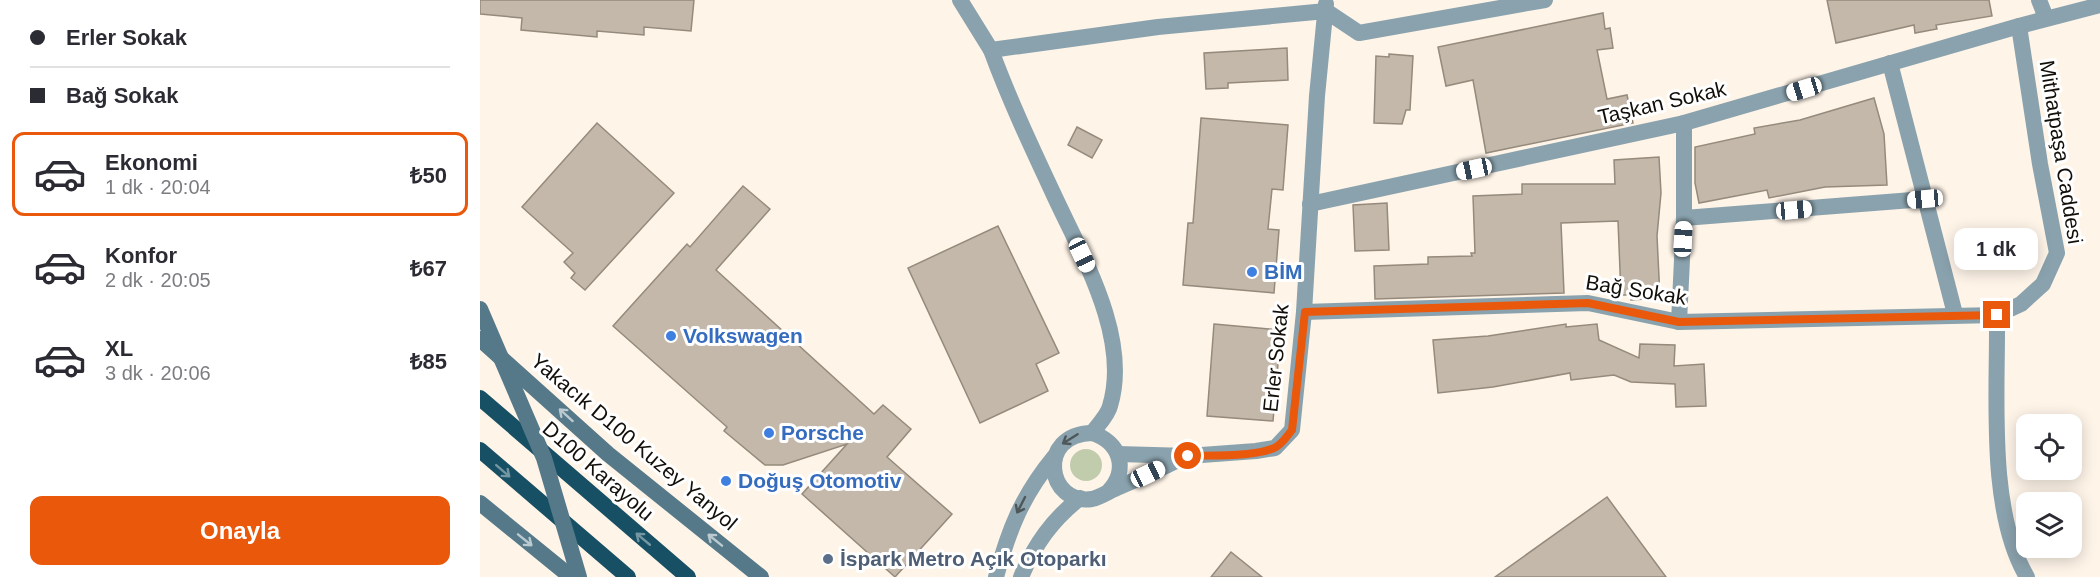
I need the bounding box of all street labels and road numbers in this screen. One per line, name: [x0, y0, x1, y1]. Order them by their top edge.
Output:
street label: Mithatpaşa Caddesi: [2036, 58, 2087, 245]
street label: Taşkan Sokak: [1596, 76, 1729, 128]
street label: Bağ Sokak: [1584, 270, 1689, 309]
street label: Erler Sokak: [1258, 302, 1293, 413]
street label: Yakacık D100 Kuzey Yanyol: [527, 349, 742, 534]
street label: D100 Karayolu: [538, 416, 658, 525]

